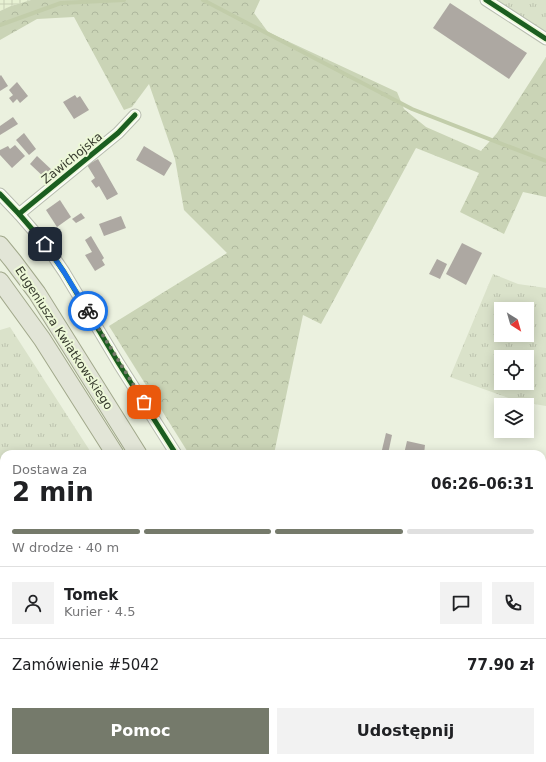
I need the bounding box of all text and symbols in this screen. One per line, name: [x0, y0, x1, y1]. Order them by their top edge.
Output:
street label: Zawichojska: [39, 129, 105, 187]
pin: [28, 227, 62, 261]
icon: home: [34, 233, 56, 255]
street label: Eugeniusza Kwiatkowskiego: [12, 264, 116, 412]
courier: [68, 291, 108, 331]
icon: bike: [77, 300, 99, 322]
north arrow: [494, 302, 534, 342]
map controls: [494, 302, 534, 438]
button: locate: [494, 350, 534, 390]
pin: [127, 385, 161, 419]
icon: bag: [133, 391, 155, 413]
button: layers: [494, 398, 534, 438]
text: Dostawa za: [12, 462, 87, 477]
text: 06:26–06:31: [431, 475, 534, 493]
text: 2 min: [12, 477, 94, 507]
text: W drodze · 40 m: [12, 540, 119, 555]
button: person: [12, 582, 54, 624]
button: chat: [440, 582, 482, 624]
button: phone: [492, 582, 534, 624]
text: Tomek: [64, 586, 118, 604]
text: Kurier · 4.5: [64, 604, 136, 619]
text: Zamówienie #5042: [12, 656, 159, 674]
text: 77.90 zł: [467, 656, 534, 674]
button: Pomoc: [12, 708, 269, 754]
button: Udostępnij: [277, 708, 534, 754]

